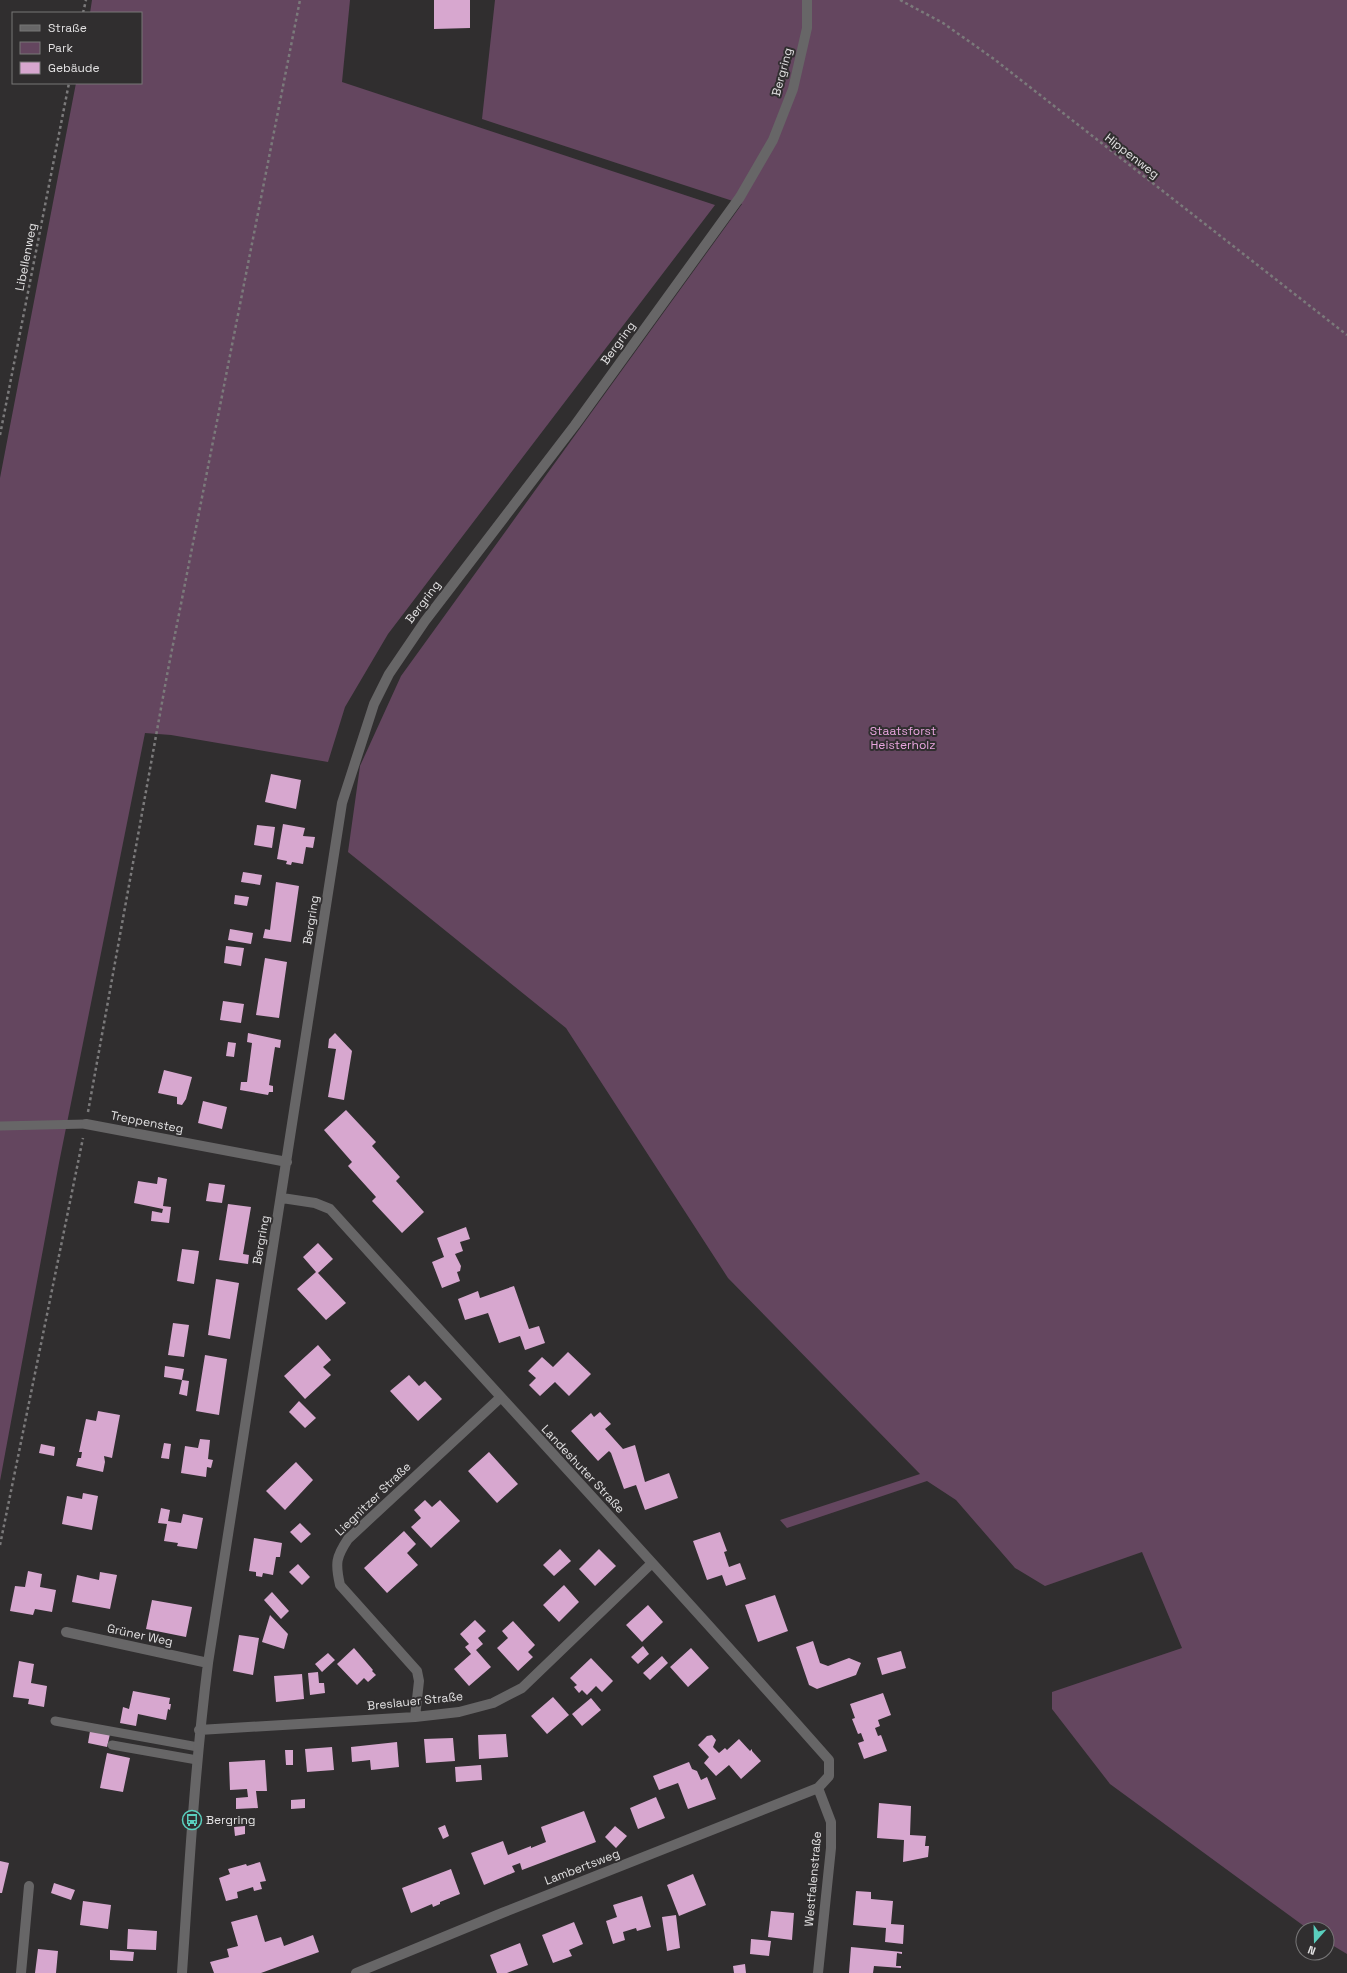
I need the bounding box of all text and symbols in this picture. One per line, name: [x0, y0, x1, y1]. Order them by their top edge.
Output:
legend: [12, 12, 142, 84]
text: Straße: [48, 20, 87, 36]
text: Park: [48, 40, 73, 56]
street label: Bergring: [768, 46, 796, 98]
text: Gebäude: [48, 60, 100, 76]
street label: Hippenweg: [1101, 130, 1163, 182]
street label: Libellenweg: [12, 222, 40, 292]
street label: Bergring: [597, 318, 639, 368]
street label: Bergring: [402, 577, 444, 627]
park label: Staatsforst Heisterholz: [870, 723, 936, 753]
street label: Bergring: [299, 894, 323, 946]
street label: Treppensteg: [109, 1107, 185, 1137]
street label: Bergring: [249, 1214, 273, 1266]
street label: Landeshuter Straße: [538, 1421, 628, 1517]
street label: Liegnitzer Straße: [332, 1459, 414, 1539]
street label: Grüner Weg: [106, 1620, 174, 1650]
street label: Breslauer Straße: [366, 1688, 464, 1714]
bus stop icon: Bergring: [181, 1809, 203, 1831]
place label: Bergring: [206, 1812, 256, 1828]
street label: Westfalenstraße: [801, 1831, 825, 1927]
street label: Lambertsweg: [542, 1845, 622, 1889]
north arrow: [1295, 1921, 1335, 1961]
text: N: [1306, 1943, 1317, 1958]

